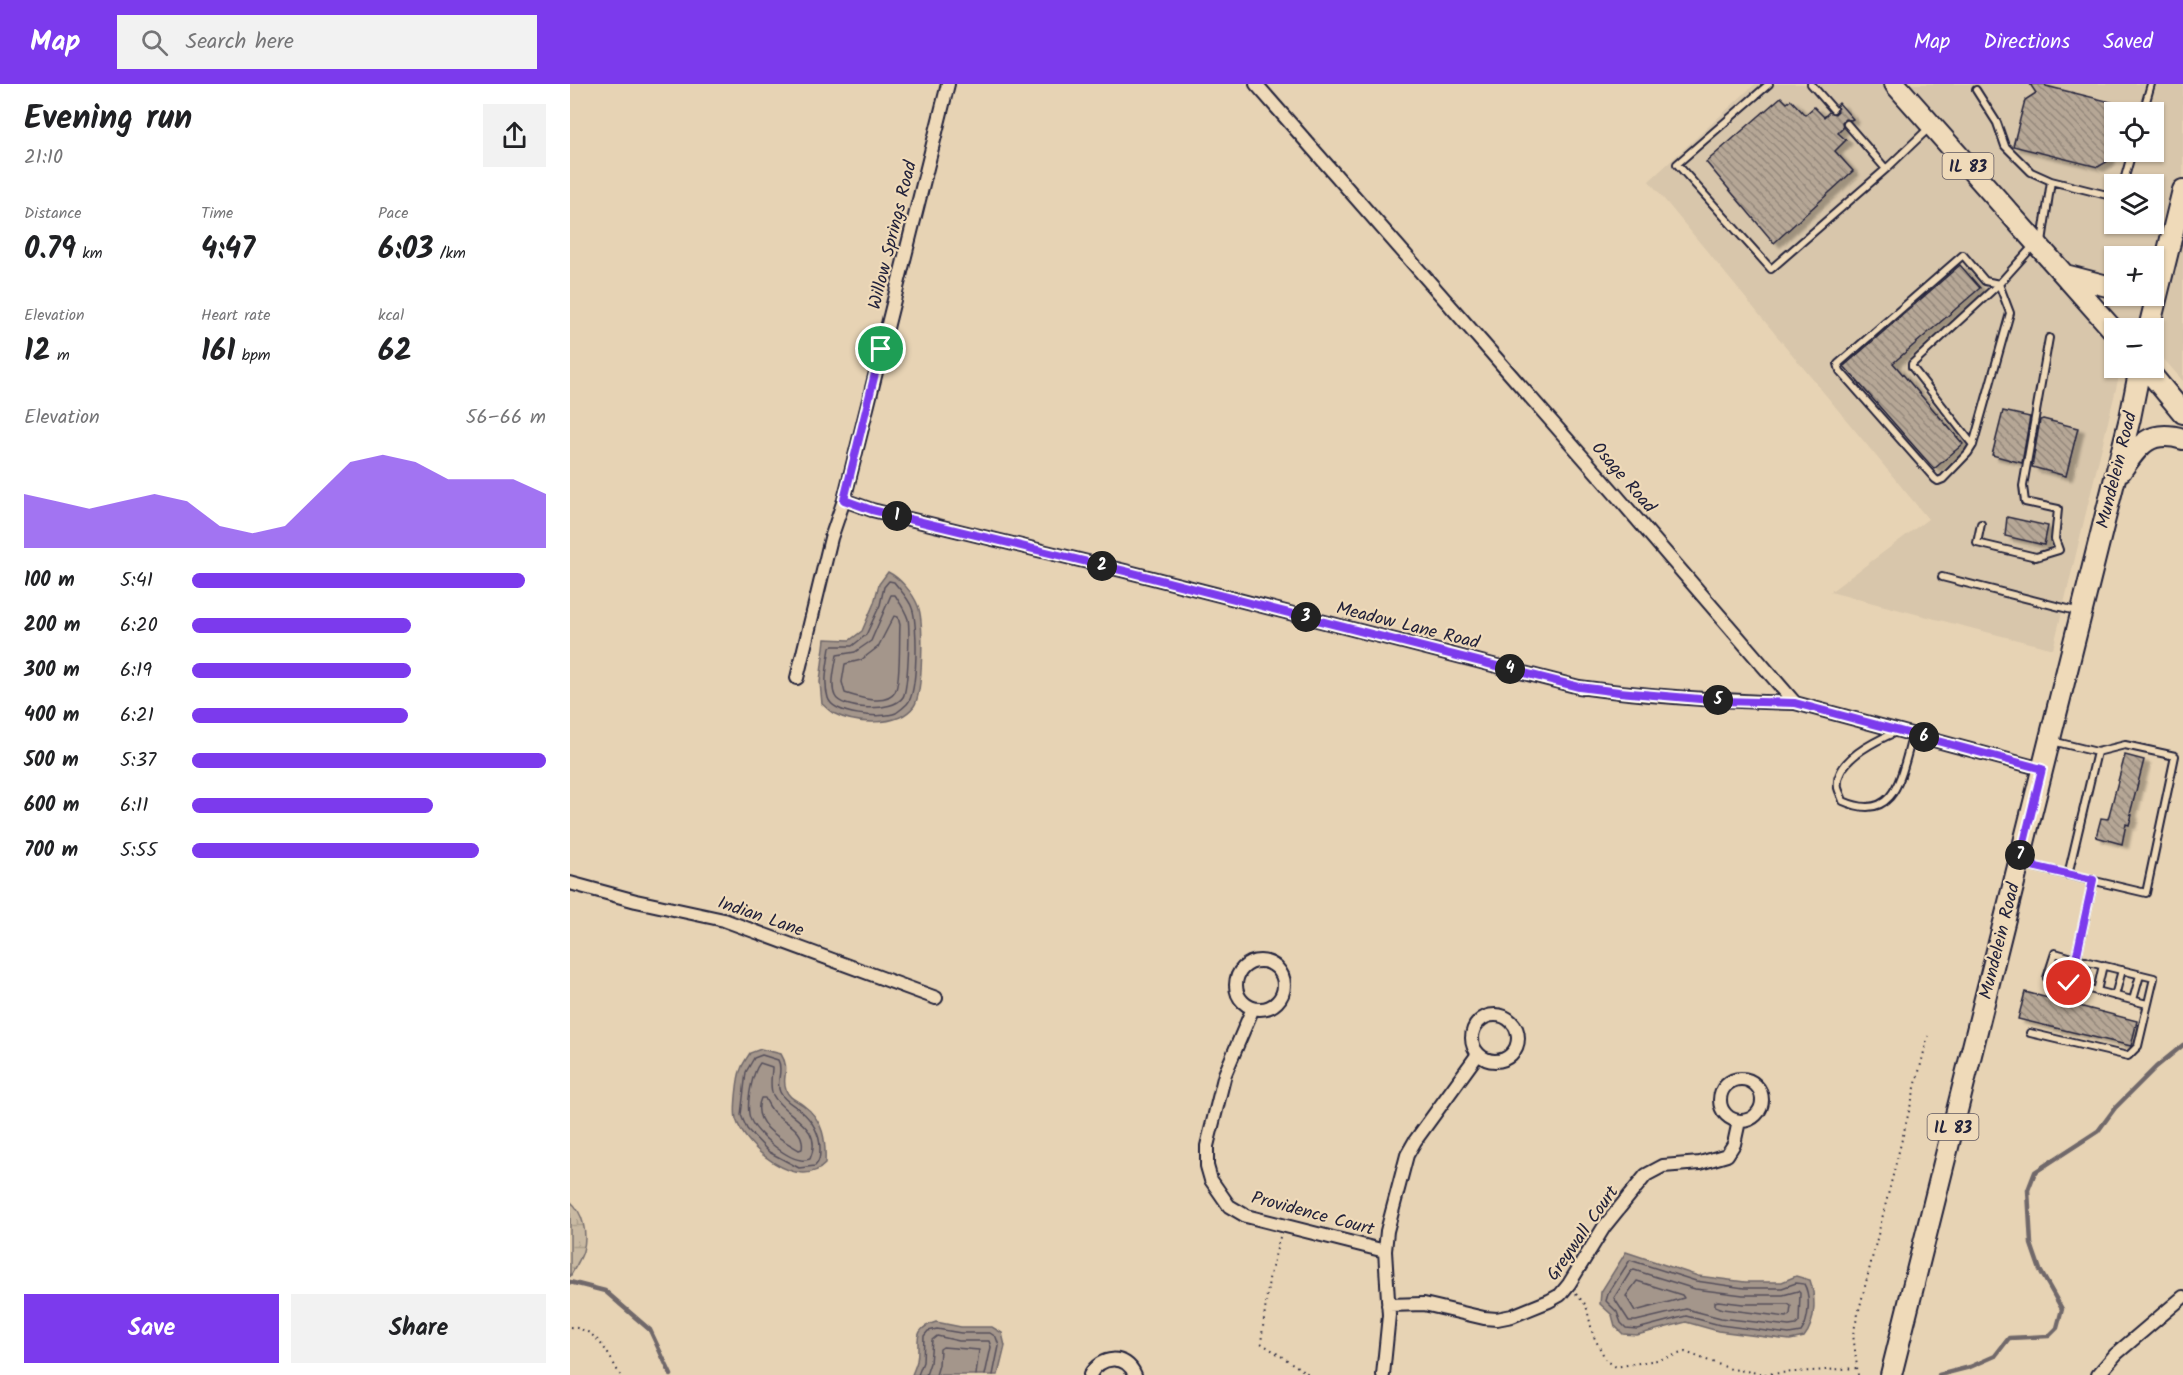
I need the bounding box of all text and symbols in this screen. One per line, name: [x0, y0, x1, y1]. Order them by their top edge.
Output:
search box: [117, 15, 537, 69]
text: Map: [30, 20, 81, 65]
text: Search here: [186, 25, 294, 60]
icon: search: [138, 26, 171, 59]
text: Map: [1914, 26, 1950, 59]
text: Directions: [1983, 26, 2070, 59]
text: Saved: [2103, 26, 2153, 59]
text: Evening run: [24, 93, 192, 146]
map controls: [2104, 102, 2164, 378]
button: locate: [2104, 102, 2164, 162]
button: share: [483, 104, 546, 167]
text: 21:10: [24, 142, 63, 174]
road number: IL 83: [1942, 153, 1994, 179]
street label: Willow Springs Road: [861, 157, 926, 313]
button: layers: [2104, 174, 2164, 234]
text: Distance: [24, 201, 82, 226]
text: Time: [201, 201, 233, 226]
text: Pace: [378, 201, 409, 226]
text: 0.79: [24, 226, 76, 274]
text: 4:47: [201, 226, 255, 274]
text: 6:03: [378, 226, 433, 274]
text: km: [76, 241, 103, 266]
text: /km: [433, 241, 466, 266]
button: +: [2104, 246, 2164, 306]
text: Elevation: [24, 303, 85, 328]
text: Heart rate: [201, 303, 271, 328]
text: kcal: [378, 303, 404, 328]
button: −: [2104, 318, 2164, 378]
pin: [855, 323, 906, 374]
text: 12: [24, 328, 51, 376]
text: 161: [201, 328, 235, 376]
text: 62: [378, 328, 412, 376]
icon: arrive: [864, 332, 897, 365]
text: m: [51, 343, 70, 368]
text: bpm: [235, 343, 271, 368]
text: Elevation: [24, 402, 100, 434]
text: 56–66 m: [466, 402, 546, 434]
street label: Mundelein Road: [2089, 408, 2146, 532]
street label: Osage Road: [1583, 436, 1663, 521]
pin: 1: [882, 501, 912, 531]
text: 1: [895, 503, 899, 528]
pin: 2: [1087, 551, 1117, 581]
text: 2: [1097, 553, 1107, 578]
text: 100 m: [24, 565, 75, 597]
text: 5:41: [120, 565, 153, 597]
street label: Meadow Lane Road: [1333, 595, 1483, 658]
pin: 3: [1291, 602, 1321, 632]
text: 3: [1302, 604, 1310, 629]
text: 200 m: [24, 610, 80, 642]
text: 6:20: [120, 610, 158, 642]
pin: 4: [1495, 654, 1525, 684]
text: 300 m: [24, 655, 80, 687]
text: 6:19: [120, 655, 152, 687]
text: 4: [1506, 656, 1514, 681]
pin: 5: [1703, 685, 1733, 715]
text: 5: [1714, 687, 1722, 712]
text: 400 m: [24, 700, 80, 732]
text: 6:21: [120, 700, 154, 732]
pin: 6: [1909, 722, 1939, 752]
text: 6: [1920, 724, 1928, 749]
text: 500 m: [24, 745, 79, 777]
text: 5:37: [120, 745, 156, 777]
text: 600 m: [24, 790, 79, 822]
text: 6:11: [120, 790, 149, 822]
text: 700 m: [24, 835, 78, 867]
text: 5:55: [120, 835, 157, 867]
pin: 7: [2005, 840, 2035, 870]
text: 7: [2016, 842, 2024, 867]
street label: Mundelein Road: [1972, 879, 2029, 1003]
street label: Indian Lane: [713, 889, 808, 946]
pin: [2043, 957, 2094, 1008]
icon: check: [2052, 966, 2085, 999]
road number: IL 83: [1928, 1114, 1978, 1140]
street label: Greywall Court: [1540, 1179, 1627, 1287]
street label: Providence Court: [1248, 1184, 1378, 1245]
button: Save: [24, 1294, 279, 1363]
button: Share: [291, 1294, 546, 1363]

